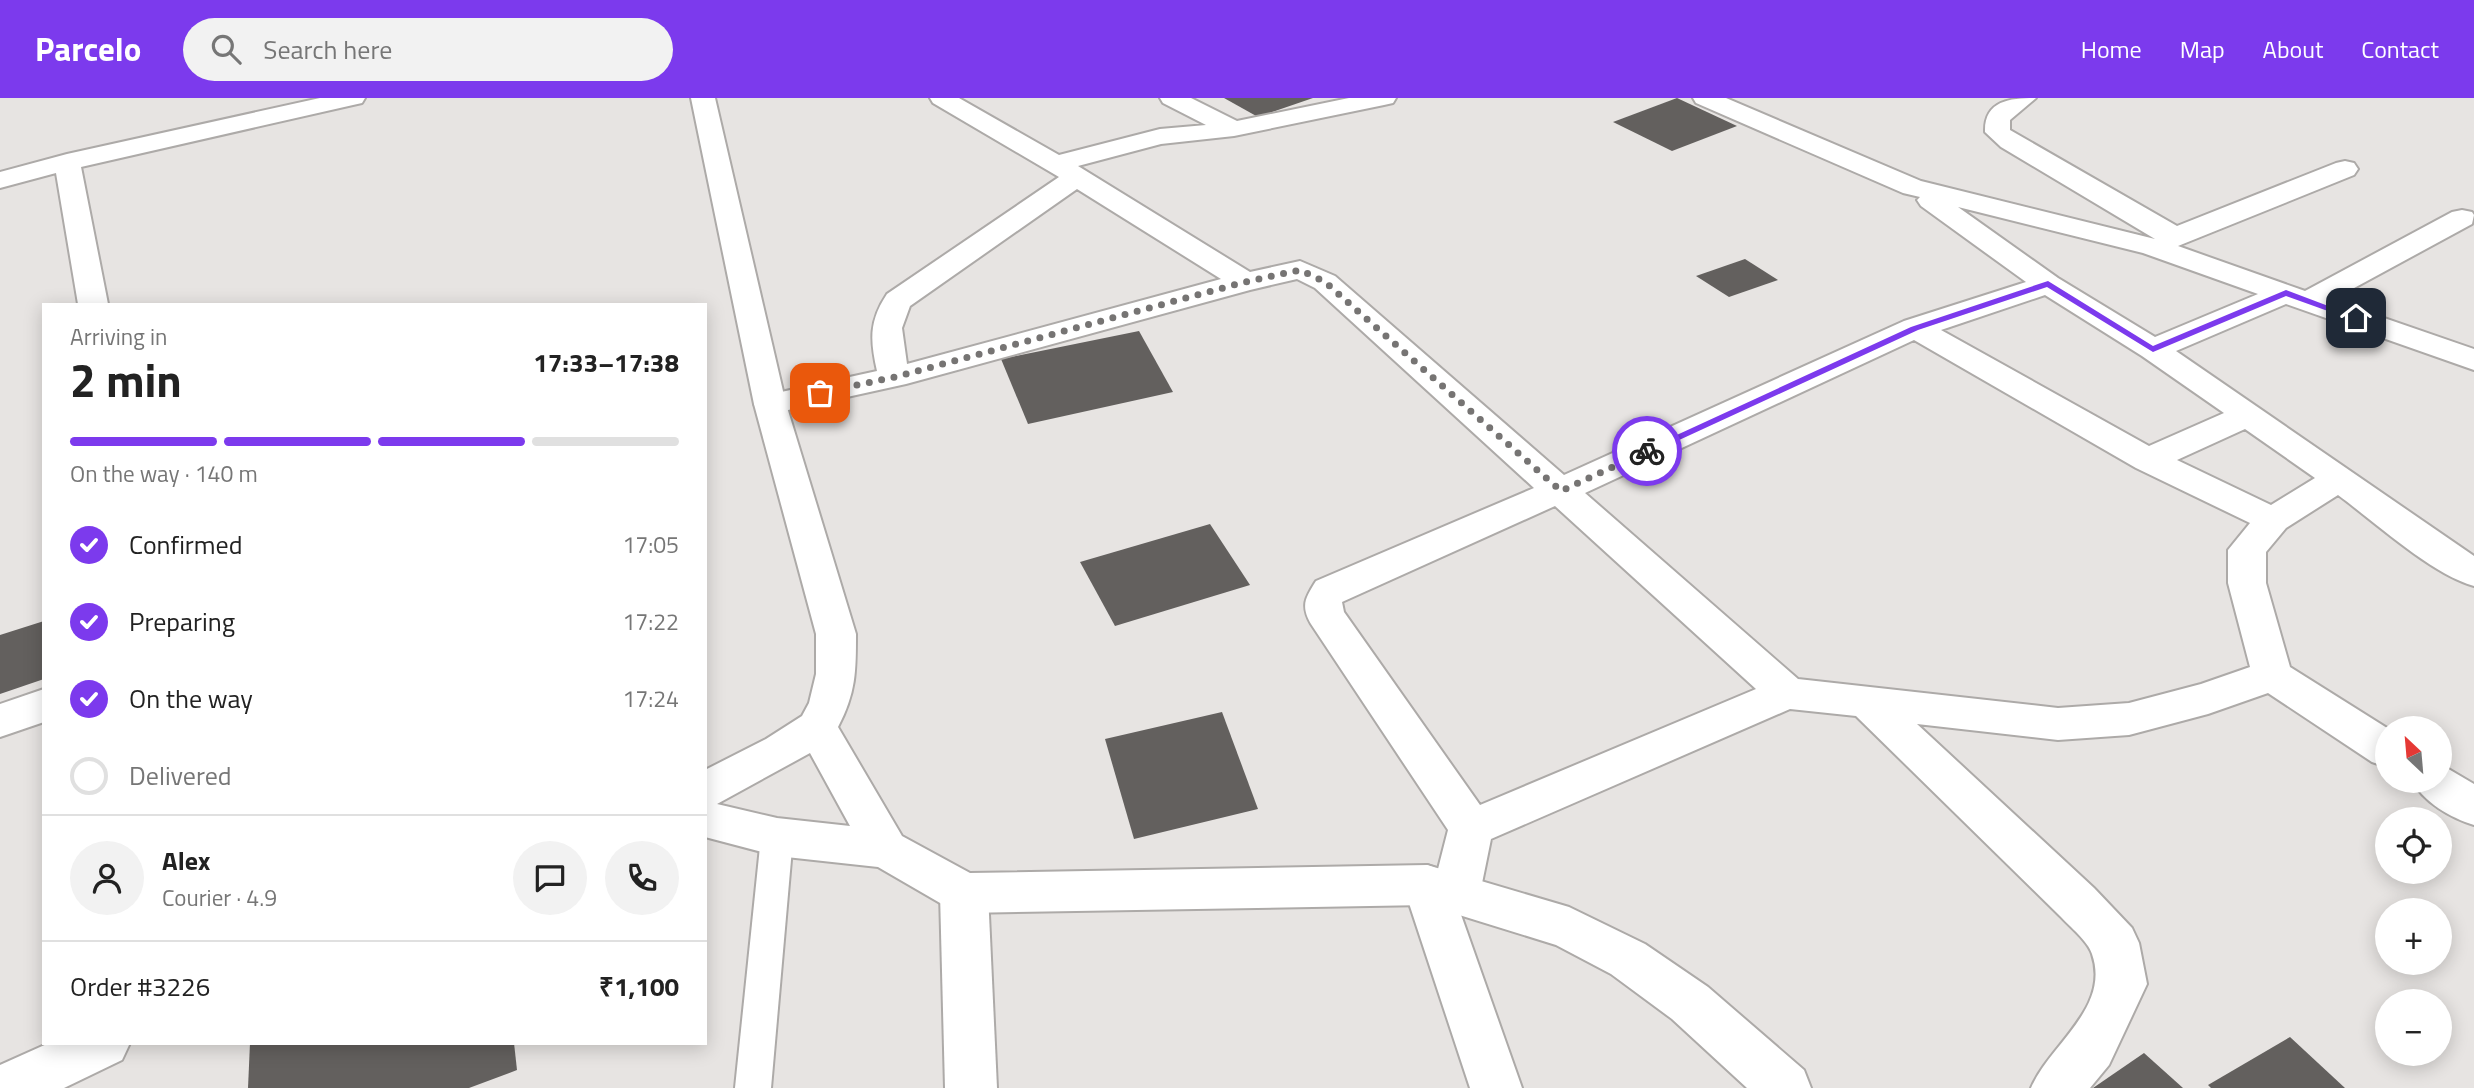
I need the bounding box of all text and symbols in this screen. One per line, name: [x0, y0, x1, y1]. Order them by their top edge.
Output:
search box: [183, 18, 673, 81]
text: Parcelo: [35, 24, 141, 74]
icon: search: [207, 30, 245, 68]
text: Search here: [263, 30, 392, 69]
text: Home: [2081, 31, 2142, 67]
text: Map: [2180, 31, 2225, 67]
text: About: [2263, 31, 2323, 67]
text: Contact: [2361, 31, 2439, 67]
pin: [2326, 288, 2386, 348]
icon: home: [2337, 299, 2375, 337]
text: Arriving in: [70, 319, 167, 354]
text: 17:33–17:38: [533, 343, 679, 382]
text: 2 min: [70, 345, 182, 415]
pin: [790, 363, 850, 423]
icon: bag: [801, 374, 839, 412]
courier: [1612, 416, 1682, 486]
icon: bike: [1628, 432, 1666, 470]
text: On the way · 140 m: [70, 456, 258, 491]
text: Confirmed: [129, 525, 243, 564]
icon: check: [70, 526, 108, 564]
text: 17:05: [622, 527, 679, 562]
text: Preparing: [129, 602, 235, 641]
icon: check: [70, 603, 108, 641]
text: 17:22: [622, 604, 679, 639]
text: On the way: [129, 679, 253, 718]
icon: check: [70, 680, 108, 718]
text: 17:24: [622, 681, 679, 716]
north arrow: [2375, 716, 2452, 793]
map controls: [2375, 716, 2452, 1066]
text: Delivered: [129, 756, 232, 795]
button: locate: [2375, 807, 2452, 884]
button: person: [70, 841, 144, 915]
text: Alex: [162, 841, 210, 880]
button: chat: [513, 841, 587, 915]
button: phone: [605, 841, 679, 915]
text: Courier · 4.9: [162, 880, 277, 915]
button: +: [2375, 898, 2452, 975]
text: Order #3226: [70, 967, 210, 1006]
text: ₹1,100: [599, 967, 679, 1006]
button: −: [2375, 989, 2452, 1066]

